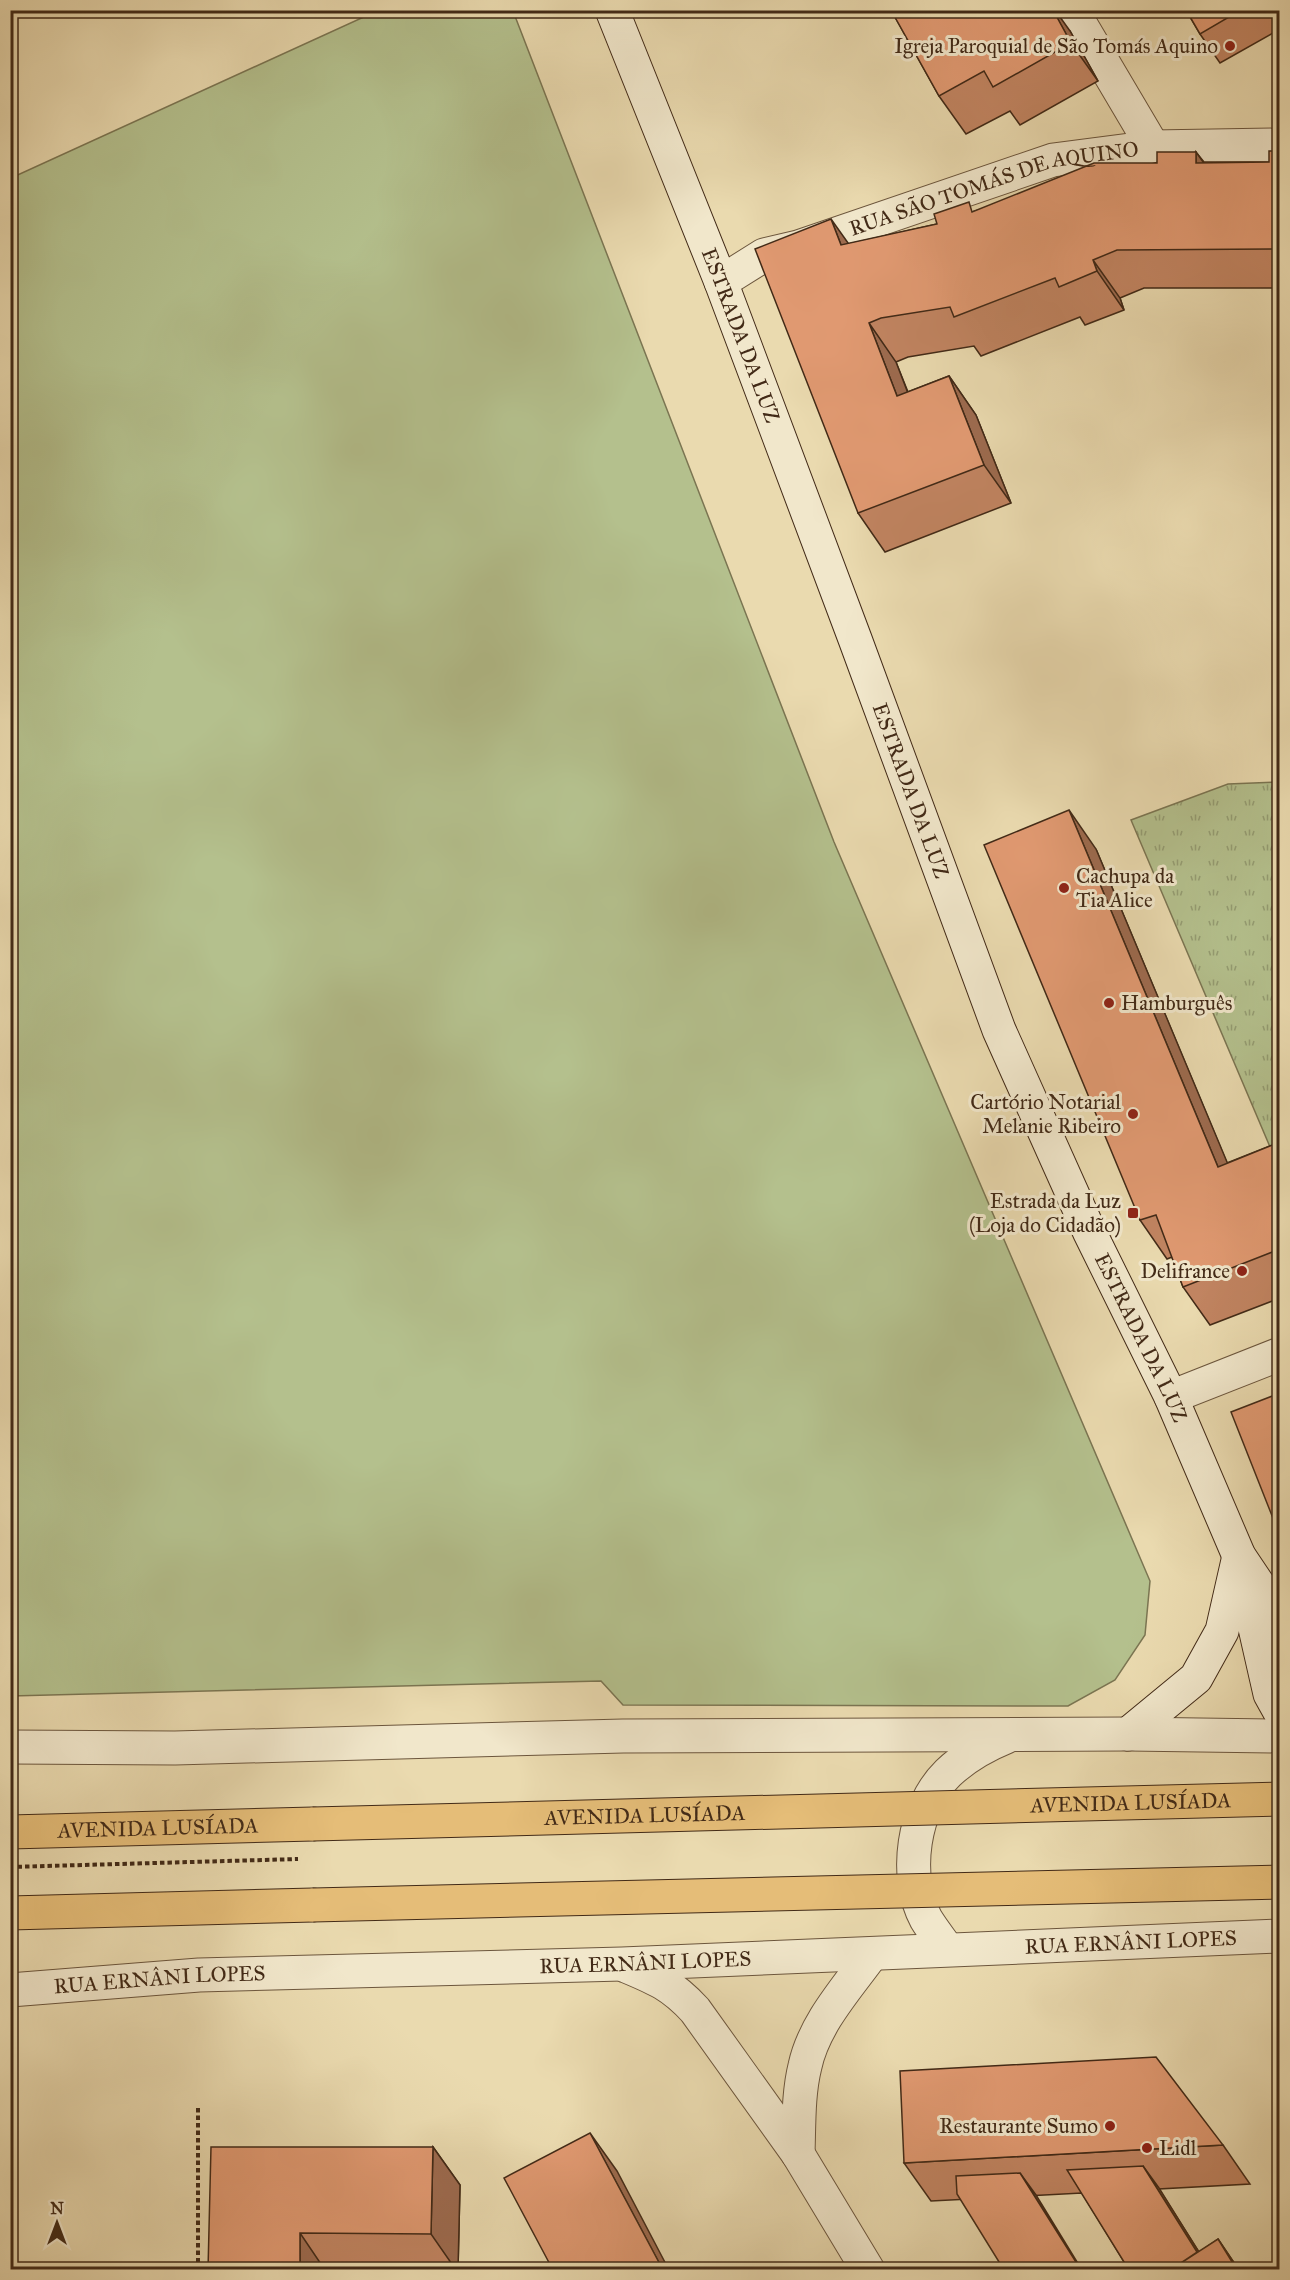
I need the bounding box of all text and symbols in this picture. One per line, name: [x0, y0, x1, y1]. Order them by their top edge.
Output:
place label: Igreja Paroquial de São Tomás Aquino: [894, 33, 1218, 59]
marker: Igreja Paroquial de São Tomás Aquino: [1223, 39, 1237, 53]
street label: RUA SÃO TOMÁS DE AQUINO: [846, 136, 1140, 242]
street label: ESTRADA DA LUZ: [696, 244, 786, 427]
street label: ESTRADA DA LUZ: [867, 699, 955, 882]
place label: Cachupa da Tia Alice: [1076, 863, 1174, 913]
marker: Cachupa da Tia Alice: [1057, 881, 1071, 895]
place label: Hamburguês: [1121, 990, 1232, 1016]
marker: Hamburguês: [1102, 996, 1116, 1010]
place label: Cartório Notarial Melanie Ribeiro: [970, 1089, 1121, 1139]
marker: Cartório Notarial Melanie Ribeiro: [1126, 1107, 1140, 1121]
place label: Estrada da Luz (Loja do Cidadão): [969, 1188, 1121, 1238]
marker: Estrada da Luz (Loja do Cidadão): [1126, 1206, 1140, 1220]
street label: ESTRADA DA LUZ: [1089, 1249, 1193, 1426]
place label: Delifrance: [1140, 1258, 1230, 1284]
marker: Delifrance: [1235, 1264, 1249, 1278]
street label: AVENIDA LUSÍADA: [1029, 1787, 1232, 1818]
street label: AVENIDA LUSÍADA: [543, 1800, 746, 1831]
street label: AVENIDA LUSÍADA: [56, 1812, 259, 1844]
street label: RUA ERNÂNI LOPES: [1024, 1925, 1237, 1960]
street label: RUA ERNÂNI LOPES: [539, 1946, 752, 1979]
street label: RUA ERNÂNI LOPES: [53, 1960, 266, 1999]
place label: Restaurante Sumo: [939, 2113, 1098, 2139]
marker: Restaurante Sumo: [1103, 2119, 1117, 2133]
place label: Lidl: [1159, 2135, 1197, 2161]
marker: Lidl: [1140, 2141, 1154, 2155]
north arrow: [27, 2193, 87, 2253]
text: N: [50, 2199, 64, 2218]

